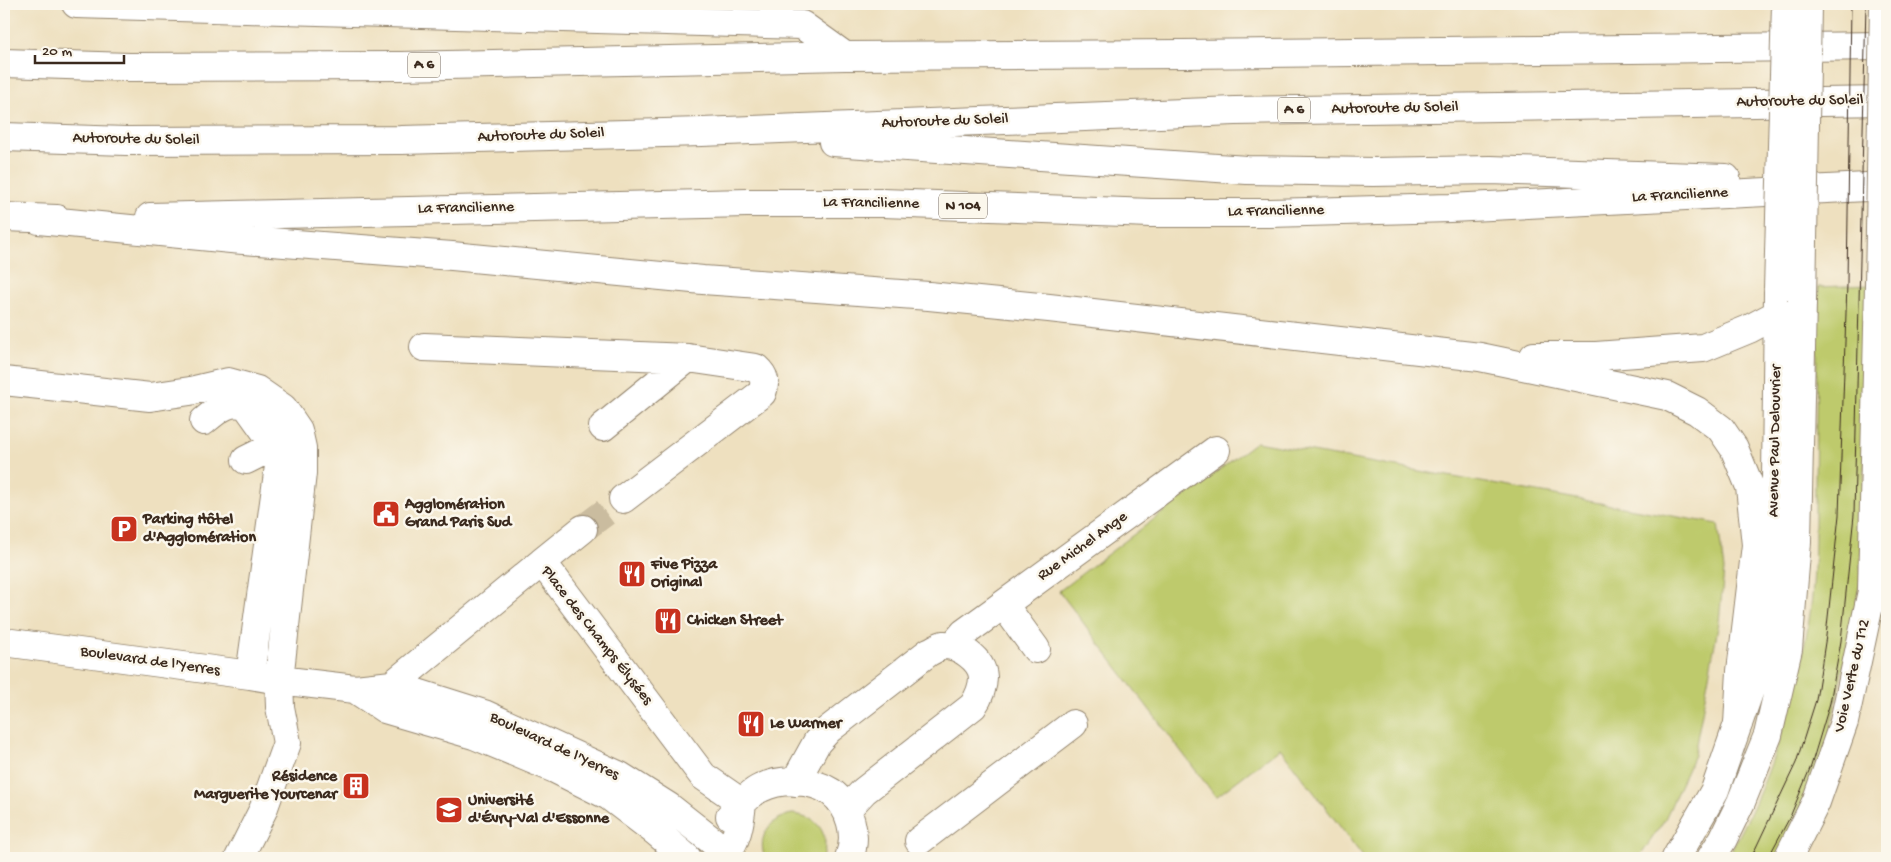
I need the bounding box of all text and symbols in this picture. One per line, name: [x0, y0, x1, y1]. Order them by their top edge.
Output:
scale bar: [35, 32, 124, 64]
text: 20 m: [42, 43, 72, 61]
road number: A 6: [408, 52, 440, 78]
street label: Autoroute du Soleil: [1736, 91, 1864, 113]
road number: A 6: [1278, 98, 1310, 122]
street label: Autoroute du Soleil: [1331, 98, 1459, 120]
street label: Autoroute du Soleil: [881, 110, 1009, 134]
street label: Autoroute du Soleil: [477, 124, 605, 148]
street label: Autoroute du Soleil: [72, 129, 200, 151]
street label: La Francilienne: [1631, 184, 1729, 208]
street label: La Francilienne: [823, 194, 920, 214]
road number: N 104: [939, 194, 987, 218]
street label: La Francilienne: [418, 199, 515, 219]
street label: La Francilienne: [1228, 202, 1325, 222]
street label: Avenue Paul Delouvrier: [1765, 363, 1787, 517]
place label: Agglomération Grand Paris Sud: [404, 496, 513, 533]
public building icon: Agglomération Grand Paris Sud: [371, 499, 401, 529]
street label: Rue Michel Ange: [1034, 508, 1132, 586]
place label: Parking Hôtel d'Agglomération: [142, 511, 256, 548]
parking icon: Parking Hôtel d'Agglomération: [109, 514, 139, 544]
place label: Five Pizza Original: [650, 556, 718, 593]
restaurant icon: Five Pizza Original: [617, 559, 647, 589]
street label: Place des Champs Élysées: [535, 562, 657, 710]
restaurant icon: Chicken Street: [653, 606, 683, 636]
place label: Chicken Street: [686, 612, 784, 631]
street label: Voie Verte du T12: [1831, 618, 1875, 735]
street label: Boulevard de l'Yerres: [78, 643, 222, 681]
street label: Boulevard de l'Yerres: [485, 708, 623, 786]
restaurant icon: Le Warmer: [736, 709, 766, 739]
place label: Le Warmer: [770, 715, 844, 734]
place label: Résidence Marguerite Yourcenar: [194, 768, 339, 805]
building icon: Résidence Marguerite Yourcenar: [341, 771, 371, 801]
place label: Université d'Évry-Val d'Essonne: [468, 792, 610, 829]
school or university icon: Université d'Évry-Val d'Essonne: [434, 795, 464, 825]

